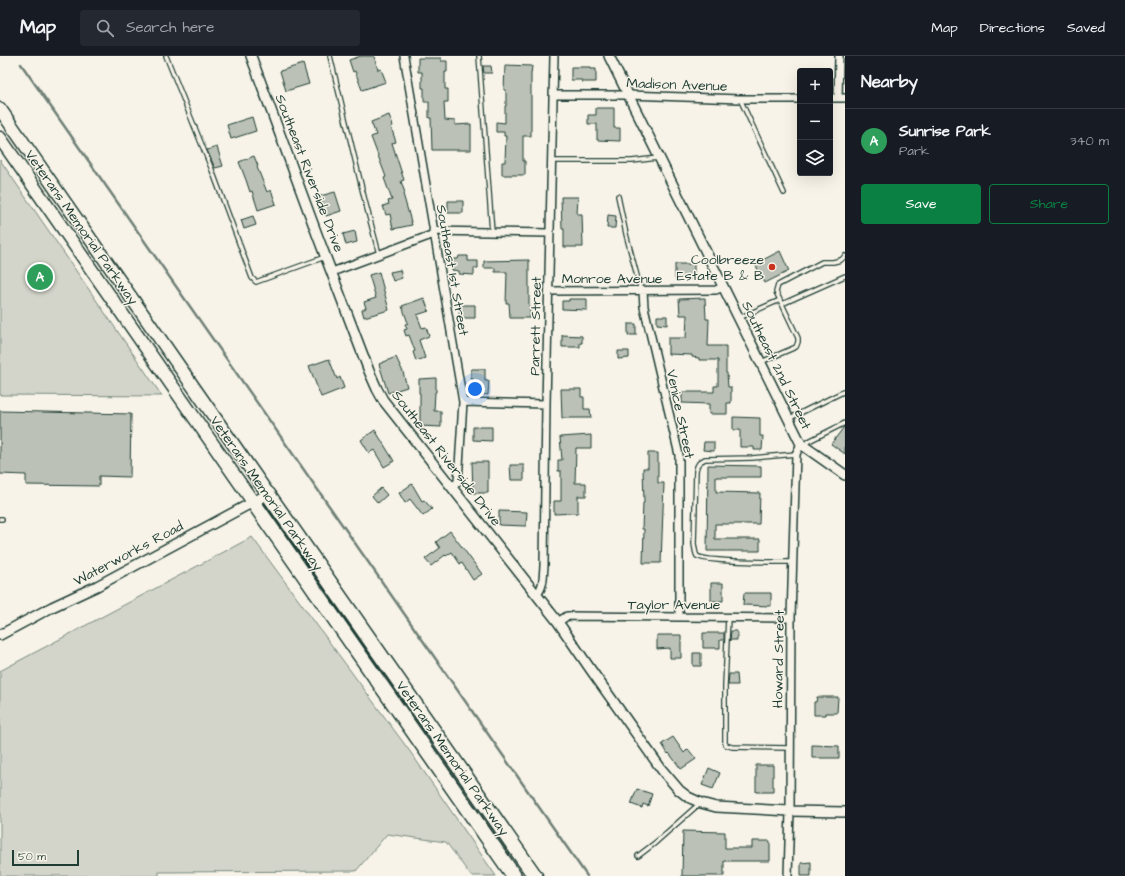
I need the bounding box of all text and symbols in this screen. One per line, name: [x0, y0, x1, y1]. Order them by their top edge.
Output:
search box: [80, 10, 360, 46]
text: Map: [20, 14, 56, 41]
icon: search: [94, 17, 116, 39]
text: Search here: [126, 17, 215, 38]
text: Map: [931, 18, 958, 38]
text: Directions: [980, 18, 1045, 38]
text: Saved: [1067, 18, 1105, 38]
map controls: [797, 68, 833, 176]
button: +: [797, 68, 833, 104]
text: Nearby: [861, 70, 918, 94]
street label: Madison Avenue: [626, 73, 728, 97]
street label: Southeast Riverside Drive: [270, 92, 349, 256]
button: −: [797, 104, 833, 140]
text: Sunrise Park: [899, 121, 991, 142]
text: A: [870, 132, 878, 150]
text: 340 m: [1070, 132, 1109, 150]
button: layers: [797, 140, 833, 176]
text: Park: [899, 142, 929, 160]
street label: Veterans Memorial Parkway: [20, 146, 143, 309]
button: Save: [861, 184, 981, 224]
button: Share: [989, 184, 1109, 224]
street label: Southeast 1st Street: [431, 203, 473, 338]
place label: Coolbreeze Estate B & B: [677, 250, 764, 286]
pin: A: [27, 262, 53, 292]
marker: Coolbreeze Estate B & B: [767, 262, 777, 272]
street label: Monroe Avenue: [562, 269, 663, 289]
street label: Parrett Street: [525, 276, 547, 376]
street label: Southeast 2nd Street: [736, 298, 816, 433]
street label: Venice Street: [661, 368, 699, 461]
your location: [465, 379, 485, 399]
street label: Southeast Riverside Drive: [387, 386, 506, 531]
street label: Veterans Memorial Parkway: [205, 412, 328, 575]
street label: Waterworks Road: [70, 517, 187, 591]
street label: Taylor Avenue: [628, 595, 721, 615]
street label: Howard Street: [768, 609, 790, 708]
street label: Veterans Memorial Parkway: [391, 677, 514, 840]
scale bar: [12, 848, 79, 867]
text: 50 m: [18, 849, 46, 864]

